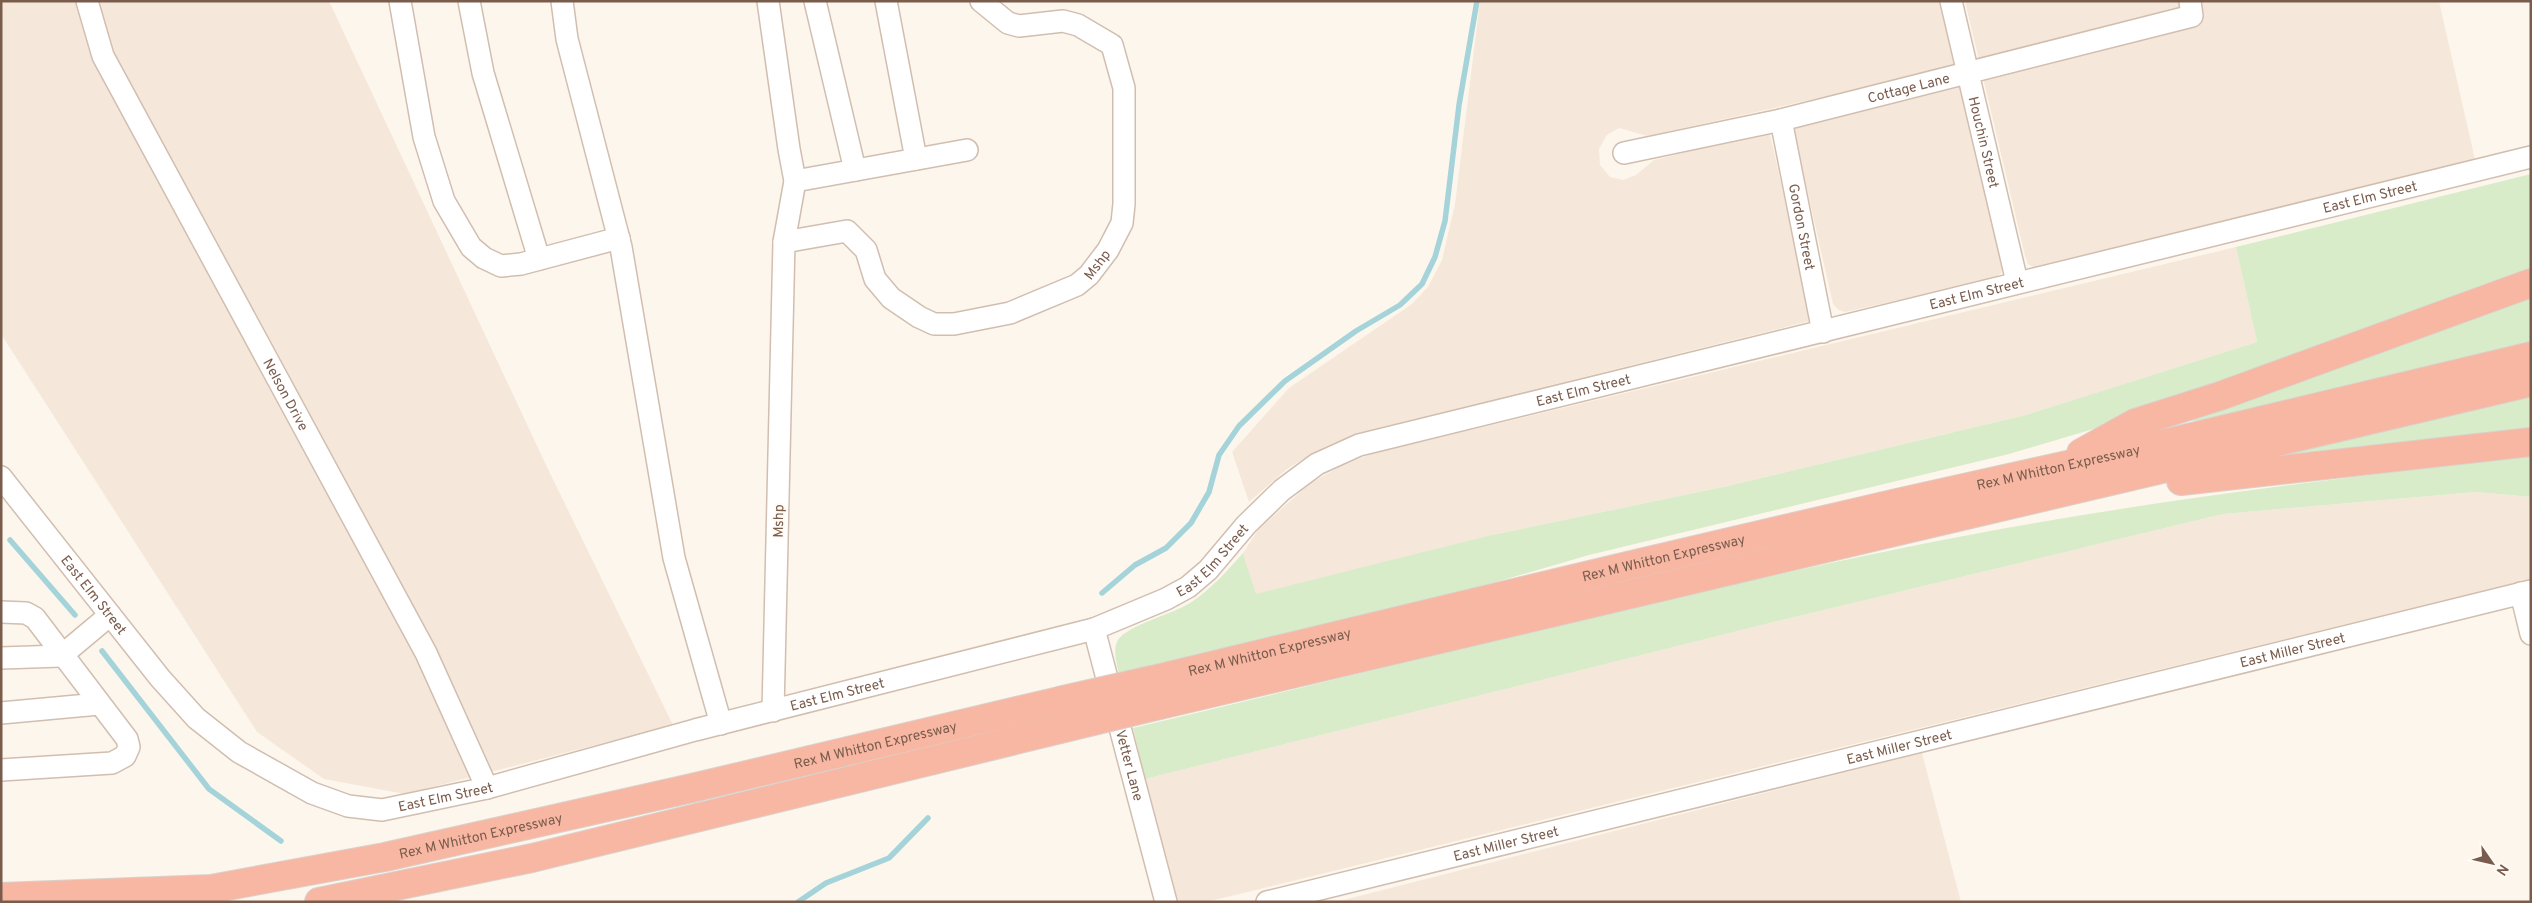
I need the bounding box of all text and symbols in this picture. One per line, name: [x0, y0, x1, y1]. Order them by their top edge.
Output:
street label: Cottage Lane: [1866, 71, 1952, 108]
street label: Houchin Street: [1964, 95, 2002, 190]
street label: East Elm Street: [2321, 178, 2419, 218]
street label: Gordon Street: [1784, 182, 1818, 272]
street label: Mshp: [1081, 247, 1115, 284]
street label: East Elm Street: [1928, 275, 2026, 314]
street label: Nelson Drive: [258, 356, 311, 434]
street label: East Elm Street: [1535, 372, 1633, 411]
street label: Rex M Whitton Expressway: [1975, 442, 2142, 495]
street label: Mshp: [771, 504, 788, 538]
street label: East Elm Street: [1174, 521, 1253, 602]
street label: Rex M Whitton Expressway: [1581, 532, 1747, 586]
street label: East Elm Street: [56, 552, 129, 639]
street label: Rex M Whitton Expressway: [1187, 625, 1353, 681]
street label: East Miller Street: [2238, 630, 2347, 672]
street label: East Elm Street: [789, 675, 886, 716]
street label: Rex M Whitton Expressway: [792, 718, 959, 774]
street label: East Miller Street: [1845, 727, 1954, 769]
street label: Vetter Lane: [1111, 728, 1146, 803]
street label: East Elm Street: [397, 780, 495, 816]
street label: Rex M Whitton Expressway: [398, 810, 564, 864]
street label: East Miller Street: [1452, 824, 1561, 866]
north arrow: [2467, 838, 2517, 888]
text: N: [2492, 861, 2511, 878]

